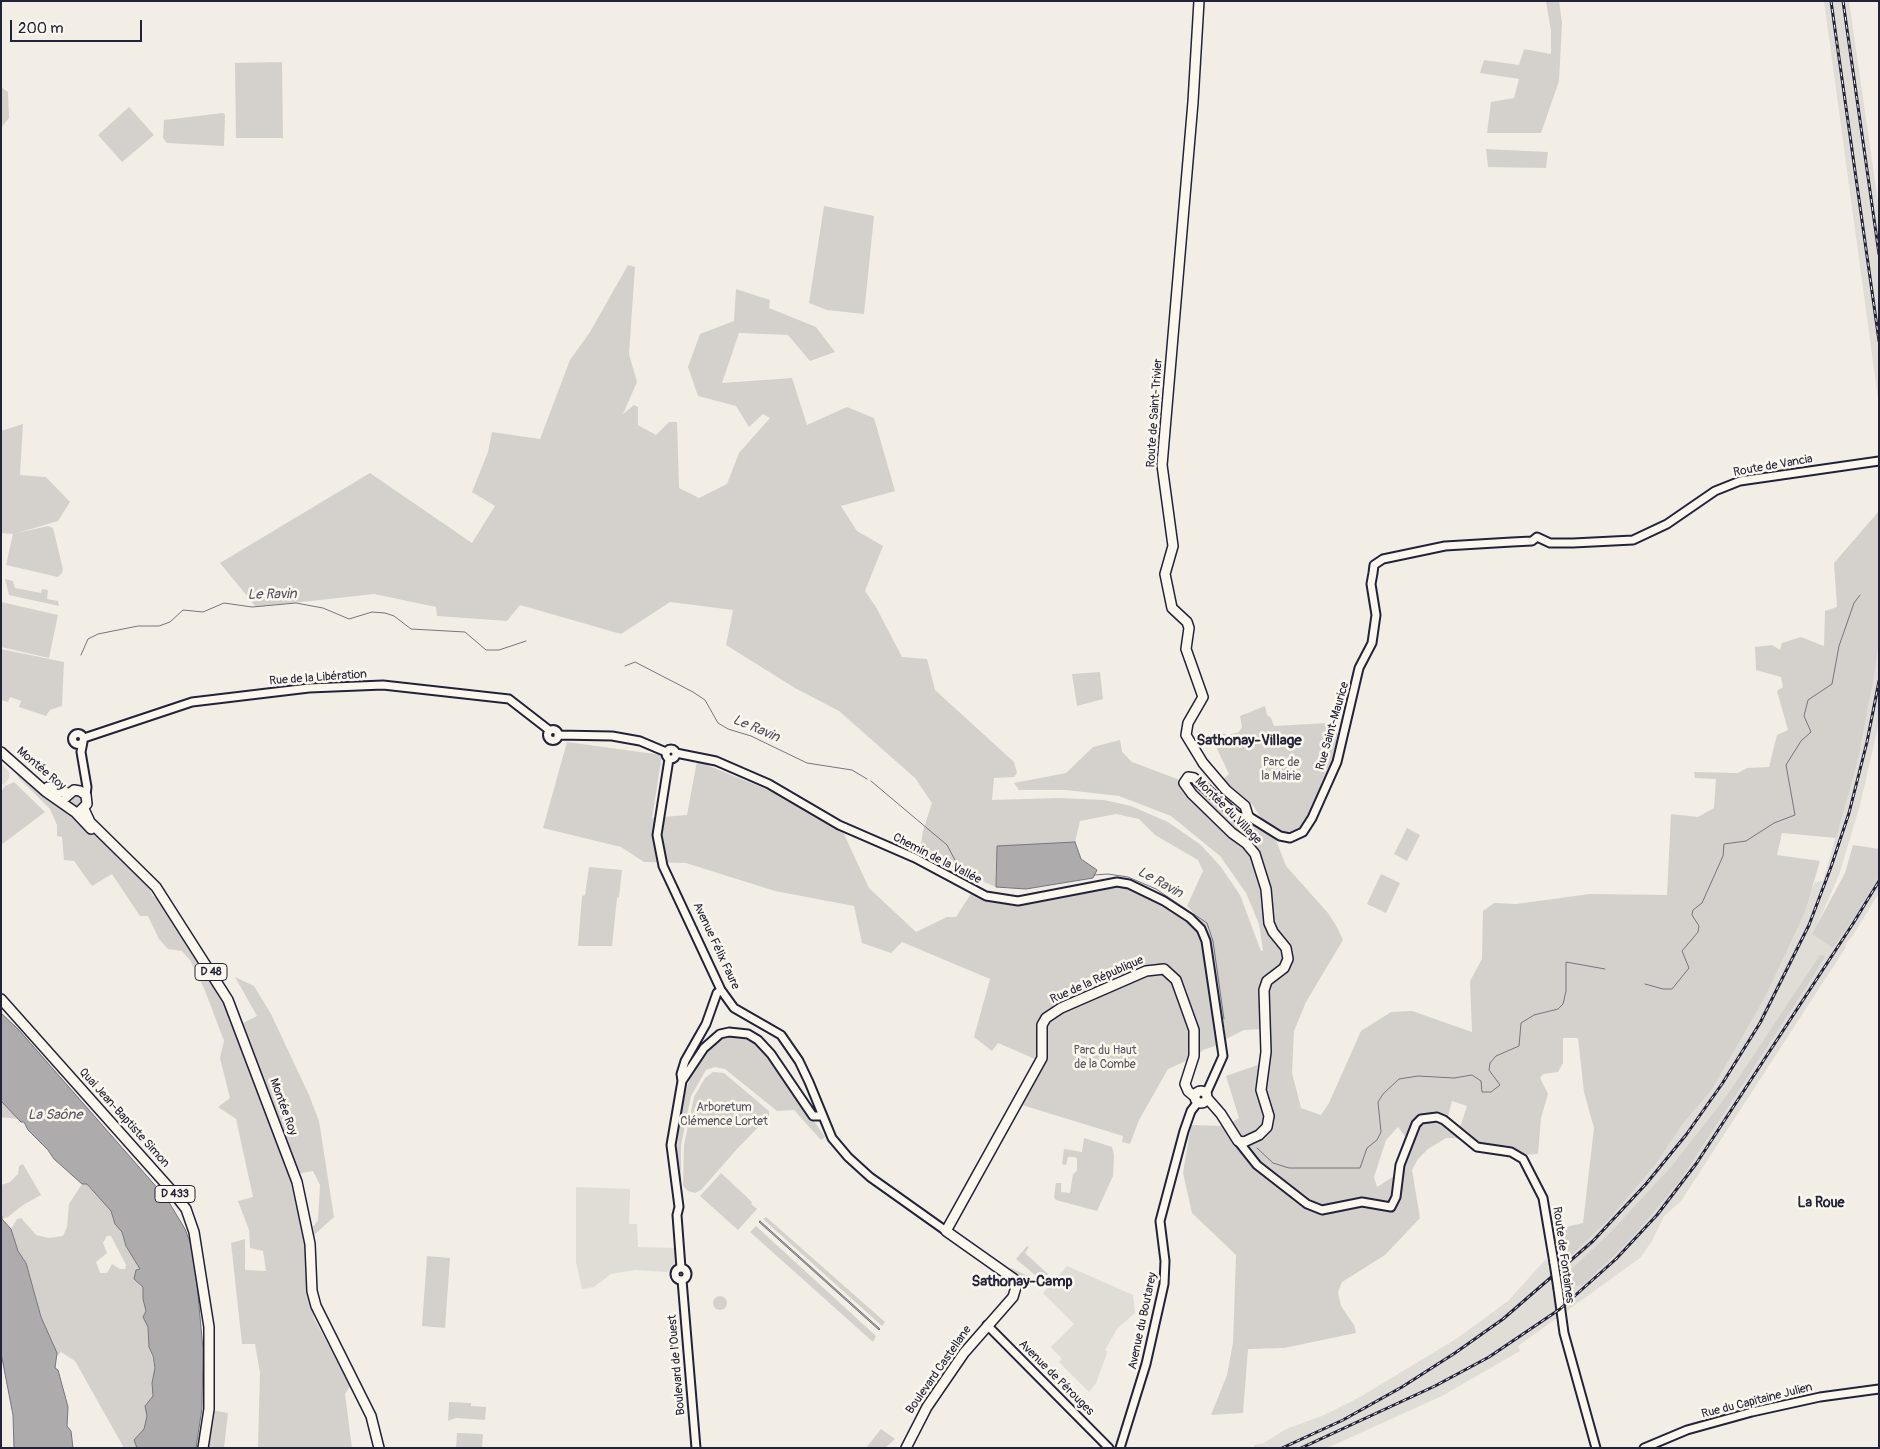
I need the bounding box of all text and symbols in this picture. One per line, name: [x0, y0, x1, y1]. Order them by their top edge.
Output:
scale bar: [12, 10, 145, 42]
text: 200 m: [18, 19, 63, 38]
street label: Route de Saint-Trivier: [1144, 358, 1166, 468]
street label: Route de Vancia: [1732, 452, 1814, 480]
water label: Le Ravin: [247, 586, 297, 604]
street label: Rue de la Libération: [269, 667, 367, 689]
street label: Rue Saint-Maurice: [1314, 680, 1352, 772]
water label: Le Ravin: [730, 712, 782, 746]
district label: Sathonay-Village: [1196, 732, 1302, 750]
street label: Montée Roy: [13, 744, 69, 794]
park label: Parc de la Mairie: [1261, 756, 1301, 784]
street label: Montée du Village: [1192, 775, 1264, 847]
street label: Chemin de la Vallée: [890, 831, 984, 887]
water label: Le Ravin: [1134, 864, 1186, 902]
street label: Avenue Félix Faure: [689, 900, 743, 992]
street label: Rue de la République: [1048, 953, 1146, 1007]
road number: D 48: [195, 964, 227, 980]
park label: Parc du Haut de la Combe: [1073, 1044, 1137, 1072]
street label: Quai Jean-Baptiste Simon: [76, 1065, 172, 1171]
street label: Montée Roy: [266, 1076, 300, 1138]
park label: Arboretum Clémence Lortet: [680, 1101, 768, 1129]
water label: La Saône: [28, 1107, 82, 1123]
road number: D 433: [155, 1186, 195, 1202]
district label: La Roue: [1797, 1195, 1845, 1211]
street label: Route de Fontaines: [1549, 1206, 1577, 1304]
street label: Avenue du Boutarey: [1126, 1271, 1160, 1371]
district label: Sathonay-Camp: [971, 1273, 1073, 1291]
street label: Boulevard de l'Ouest: [665, 1314, 689, 1416]
street label: Boulevard Castellane: [903, 1323, 975, 1417]
street label: Avenue de Pérouges: [1015, 1337, 1097, 1419]
street label: Rue du Capitaine Julien: [1700, 1380, 1814, 1422]

